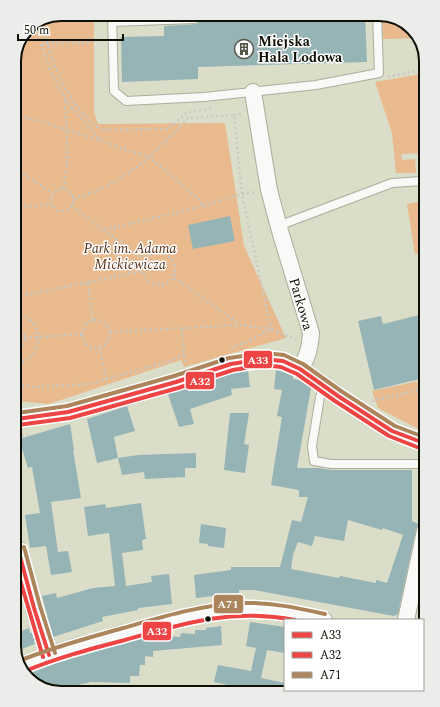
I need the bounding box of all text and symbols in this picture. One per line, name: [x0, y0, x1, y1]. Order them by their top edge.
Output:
scale bar: [18, 16, 123, 42]
text: 50 m: [24, 21, 49, 40]
place label: Miejska Hala Lodowa: [258, 31, 343, 68]
building icon: Miejska Hala Lodowa: [233, 38, 255, 60]
park label: Park im. Adama Mickiewicza: [84, 238, 176, 275]
street label: Parkowa: [284, 275, 319, 333]
line badge: A33: [243, 350, 273, 369]
text: A33: [248, 352, 268, 369]
unlabelled marker: [217, 355, 227, 365]
line badge: A32: [185, 371, 215, 390]
text: A32: [190, 373, 210, 390]
line badge: A71: [213, 594, 244, 614]
text: A71: [218, 596, 238, 613]
unlabelled marker: [203, 614, 213, 624]
legend: [284, 619, 424, 691]
line badge: A32: [142, 621, 172, 641]
text: A32: [147, 623, 167, 640]
text: A33: [320, 626, 341, 645]
text: A32: [320, 646, 341, 665]
text: A71: [320, 666, 341, 685]

